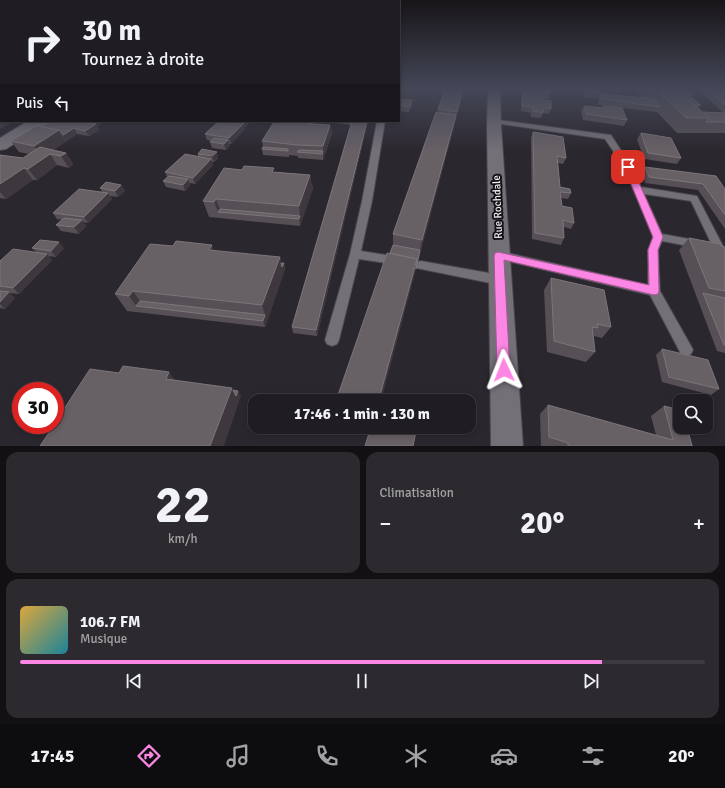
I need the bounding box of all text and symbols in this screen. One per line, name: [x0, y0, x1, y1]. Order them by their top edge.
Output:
text: 30 m: [82, 14, 141, 48]
icon: right: [16, 16, 68, 68]
text: Tournez à droite: [82, 48, 204, 70]
icon: left: [51, 92, 73, 114]
text: Puis: [16, 94, 43, 112]
pin: [611, 150, 645, 184]
icon: arrive: [617, 156, 639, 178]
street label: Rue Rochdale: [490, 175, 505, 239]
position arrow: [483, 349, 525, 391]
speed limit sign: 30: [12, 382, 64, 434]
map controls: [673, 394, 713, 434]
button: search: [673, 394, 713, 434]
text: 17:46 · 1 min · 130 m: [294, 405, 430, 423]
text: 22: [155, 473, 211, 537]
text: Climatisation: [380, 485, 454, 501]
text: 20°: [520, 505, 564, 542]
text: −: [380, 510, 391, 537]
text: +: [693, 510, 705, 537]
text: km/h: [168, 531, 197, 547]
text: 106.7 FM: [80, 613, 141, 631]
text: Musique: [80, 631, 127, 647]
icon: previous: [123, 670, 145, 692]
icon: pause: [351, 670, 373, 692]
icon: next: [580, 670, 602, 692]
icon: directions: [135, 742, 163, 770]
icon: music: [224, 742, 252, 770]
icon: phone: [313, 742, 341, 770]
icon: climate: [402, 742, 430, 770]
icon: car: [490, 742, 518, 770]
icon: filters: [579, 742, 607, 770]
text: 17:45: [30, 745, 75, 767]
text: 20°: [668, 745, 695, 767]

